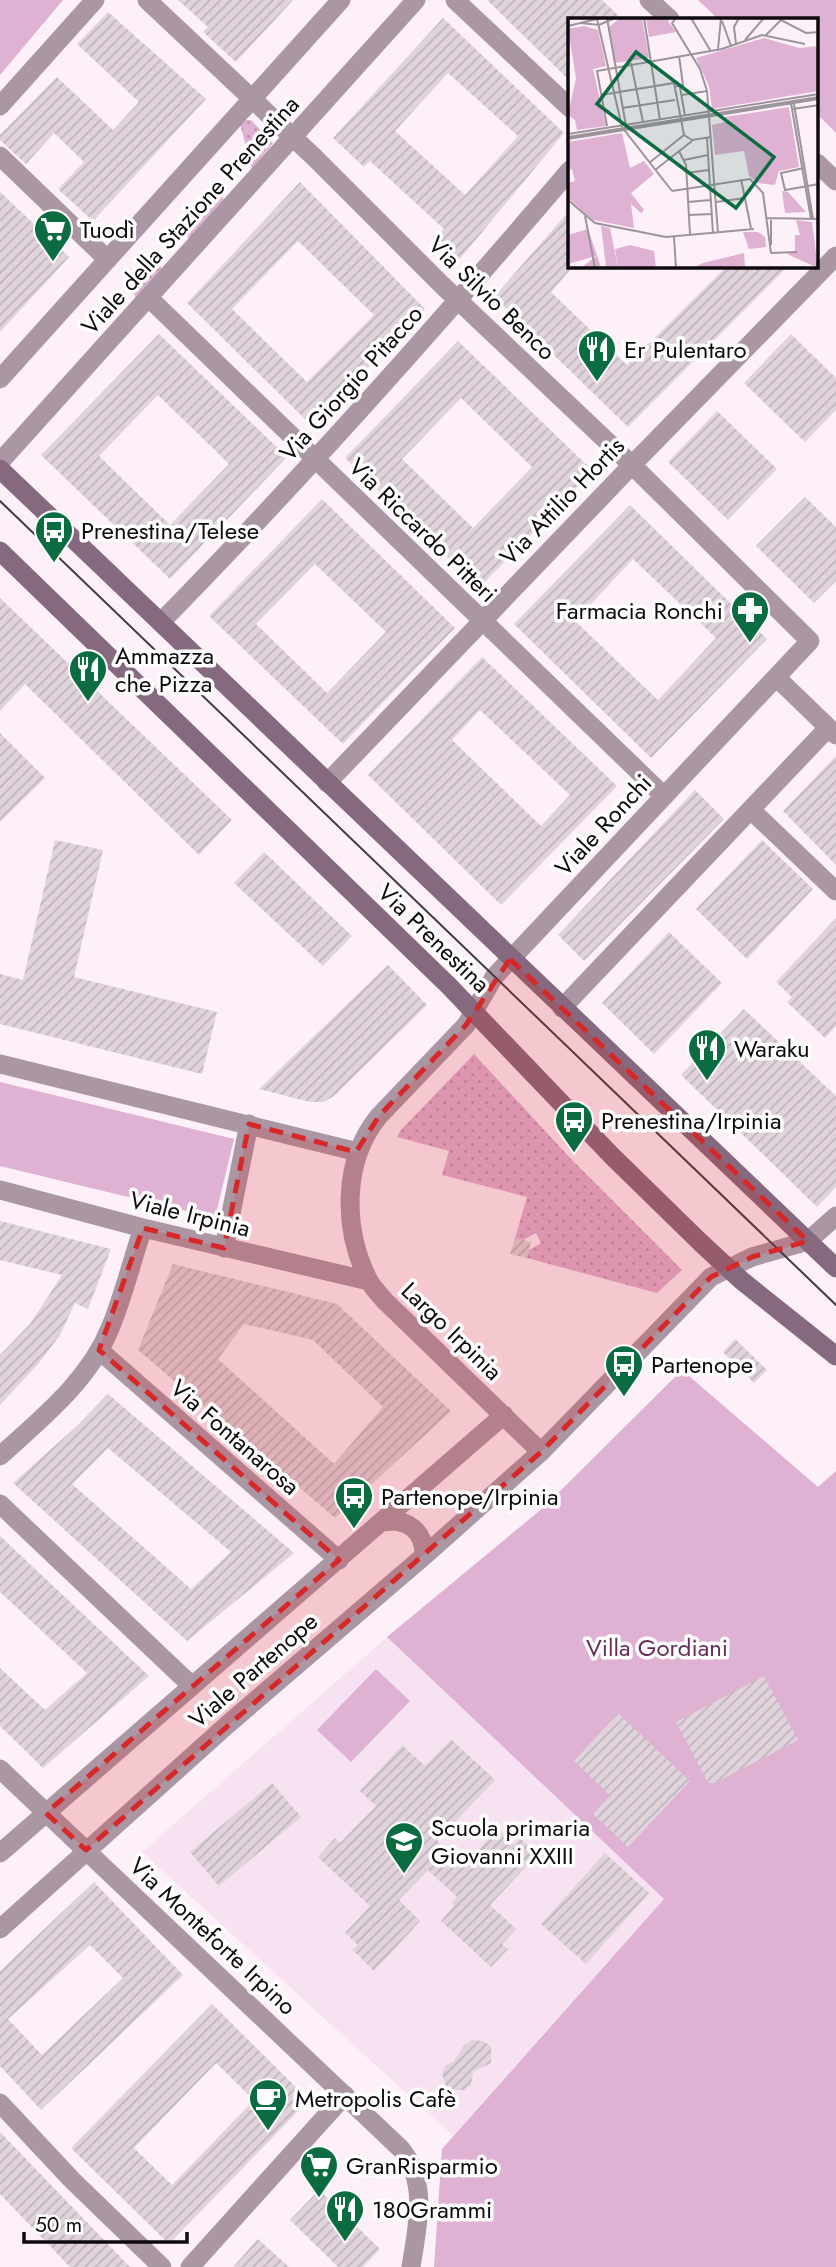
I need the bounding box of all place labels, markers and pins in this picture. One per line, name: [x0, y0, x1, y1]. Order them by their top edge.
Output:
supermarket icon: Tuodì: [32, 208, 74, 263]
place label: Tuodì: [80, 212, 135, 247]
restaurant icon: Er Pulentaro: [576, 328, 618, 383]
place label: Er Pulentaro: [624, 332, 747, 367]
bus stop icon: Prenestina/Telese: [33, 509, 75, 564]
place label: Prenestina/Telese: [81, 513, 259, 548]
pharmacy icon: Farmacia Ronchi: [729, 589, 771, 644]
place label: Farmacia Ronchi: [556, 593, 723, 628]
place label: Ammazza che Pizza: [115, 638, 214, 701]
restaurant icon: Ammazza che Pizza: [67, 648, 109, 703]
restaurant icon: Waraku: [686, 1027, 728, 1082]
place label: Waraku: [734, 1031, 810, 1066]
bus stop icon: Prenestina/Irpinia: [553, 1099, 595, 1154]
place label: Prenestina/Irpinia: [601, 1103, 781, 1138]
bus stop icon: Partenope: [603, 1343, 645, 1398]
place label: Partenope: [651, 1347, 753, 1382]
bus stop icon: Partenope/Irpinia: [333, 1475, 375, 1530]
place label: Partenope/Irpinia: [381, 1479, 559, 1514]
place label: Scuola primaria Giovanni XXIII: [431, 1810, 590, 1873]
school or university icon: Scuola primaria Giovanni XXIII: [383, 1820, 425, 1875]
cafe icon: Metropolis Cafè: [247, 2077, 289, 2132]
place label: Metropolis Cafè: [295, 2081, 456, 2116]
supermarket icon: GranRisparmio: [298, 2144, 340, 2199]
place label: GranRisparmio: [346, 2148, 498, 2183]
restaurant icon: 180Grammi: [324, 2188, 366, 2243]
place label: 180Grammi: [372, 2192, 492, 2227]

